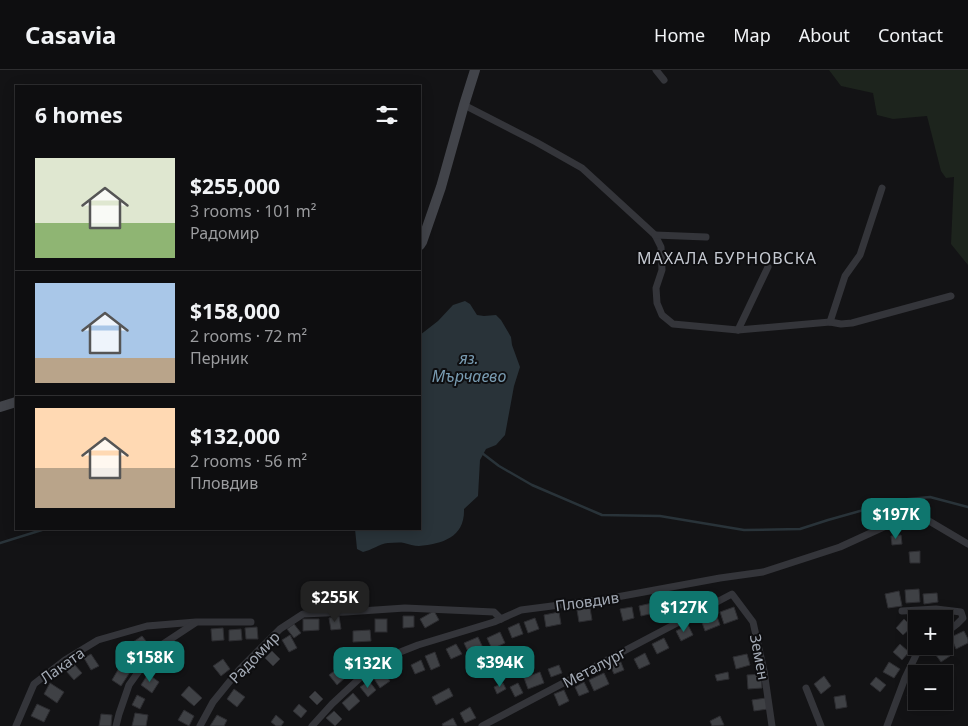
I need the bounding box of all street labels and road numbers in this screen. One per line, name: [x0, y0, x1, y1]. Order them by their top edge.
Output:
street label: Пловдив: [554, 587, 620, 615]
street label: Радомир: [224, 627, 284, 687]
street label: Земен: [746, 633, 774, 681]
street label: Лаката: [36, 642, 88, 688]
street label: Металург: [559, 642, 630, 692]

